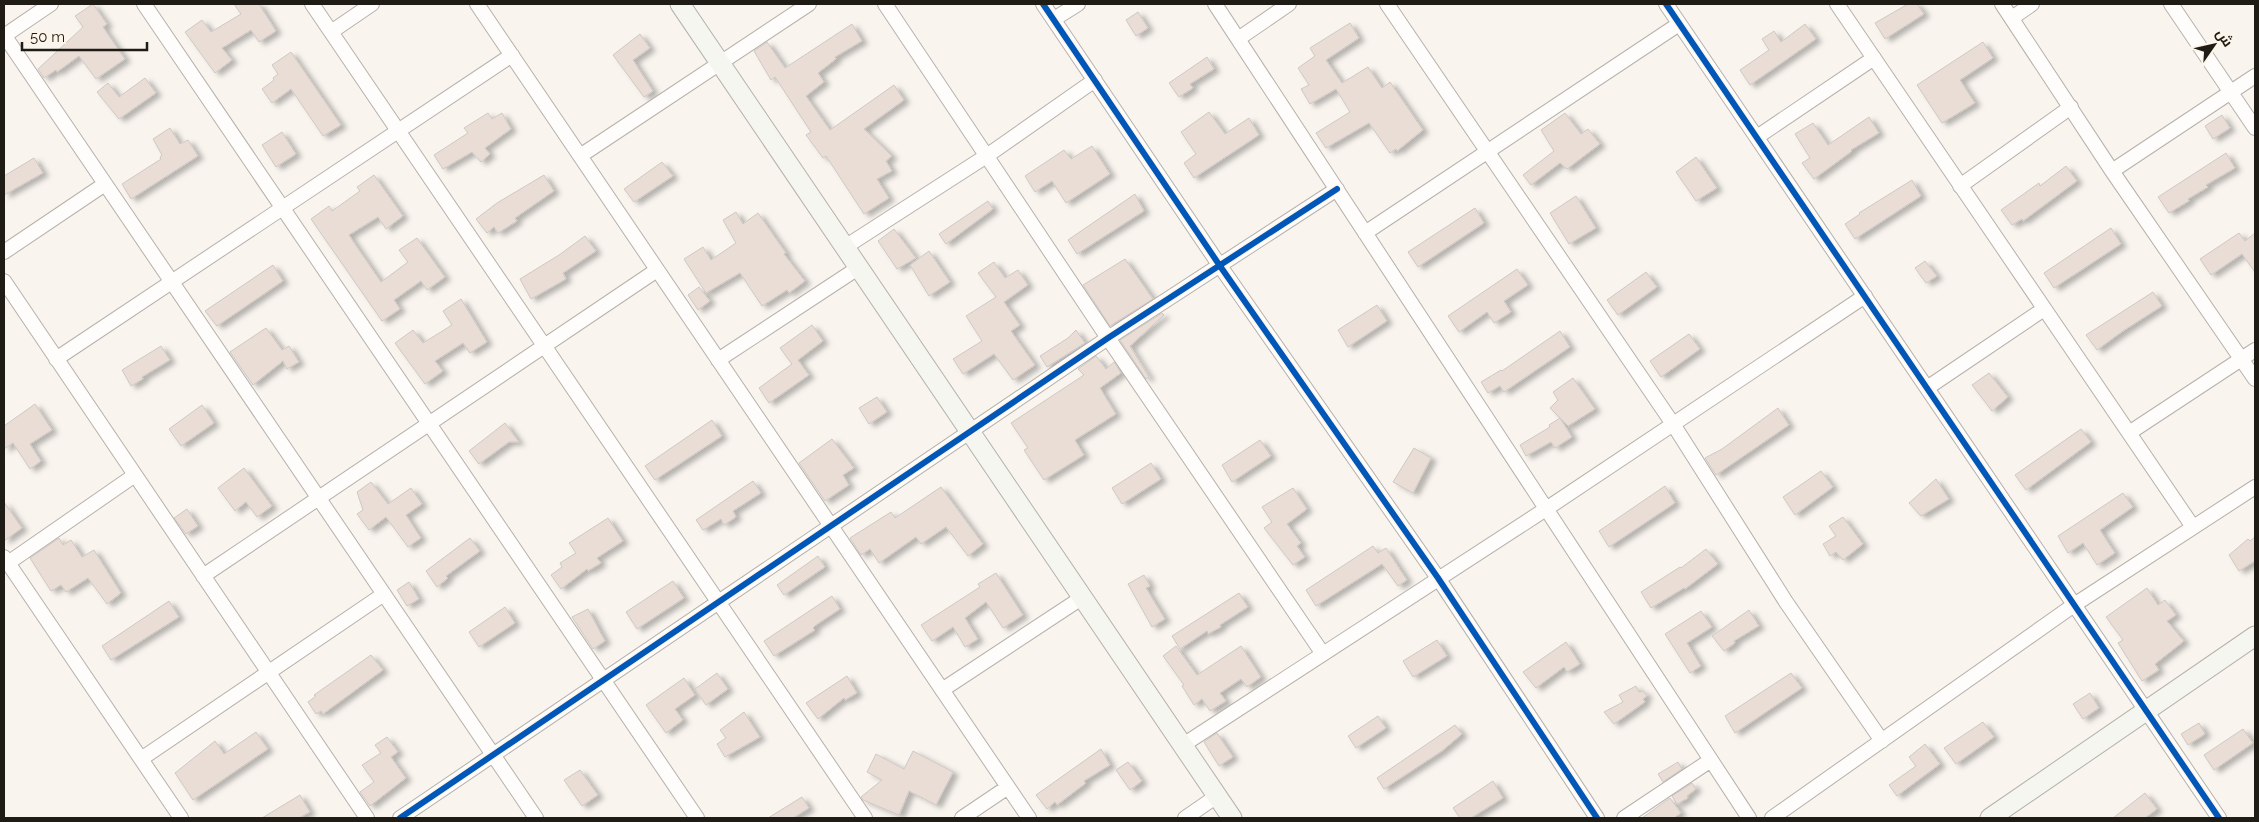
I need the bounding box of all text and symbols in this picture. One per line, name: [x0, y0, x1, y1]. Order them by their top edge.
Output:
scale bar: [22, 20, 148, 52]
north arrow: [2189, 20, 2239, 70]
text: ش: [2212, 26, 2236, 50]
text: 50 m: [30, 28, 65, 46]

